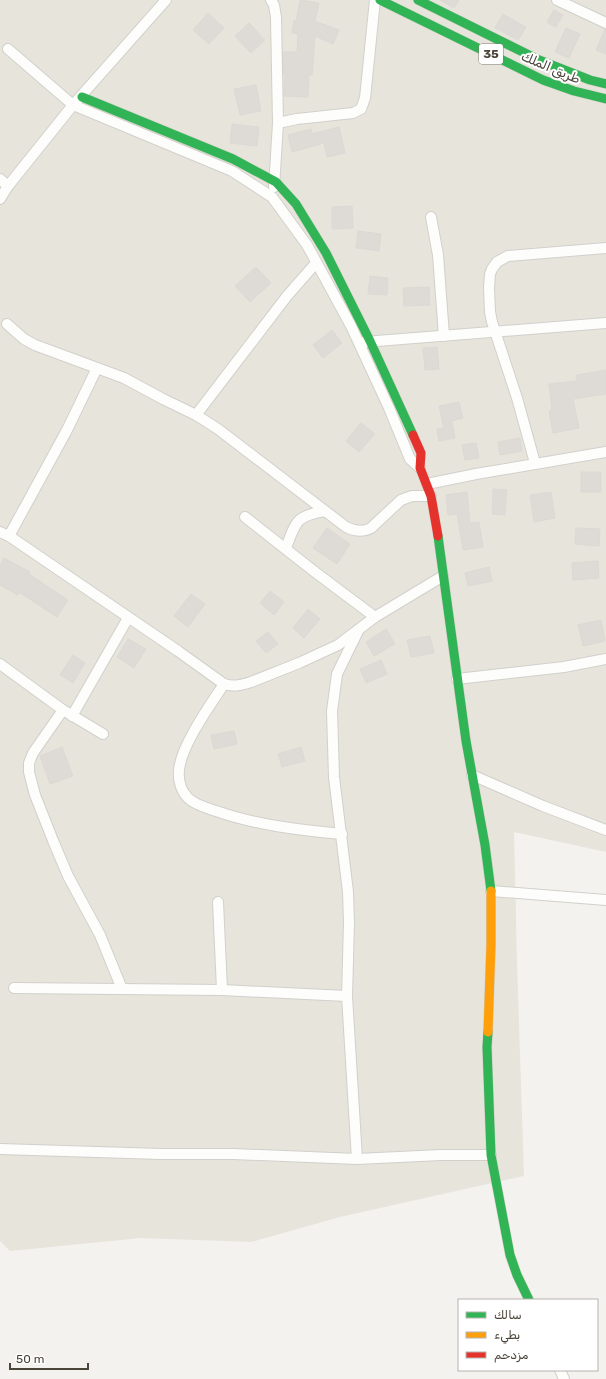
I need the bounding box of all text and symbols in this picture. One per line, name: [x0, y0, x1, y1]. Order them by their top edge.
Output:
road number: 35: [479, 44, 503, 64]
street label: طريق الملك: [519, 48, 582, 87]
legend: [458, 1299, 598, 1371]
text: سالك: [494, 1308, 522, 1322]
text: بطيء: [494, 1328, 520, 1344]
scale bar: [10, 1345, 88, 1371]
text: مزدحم: [494, 1348, 529, 1363]
text: 50 m: [16, 1352, 44, 1366]

